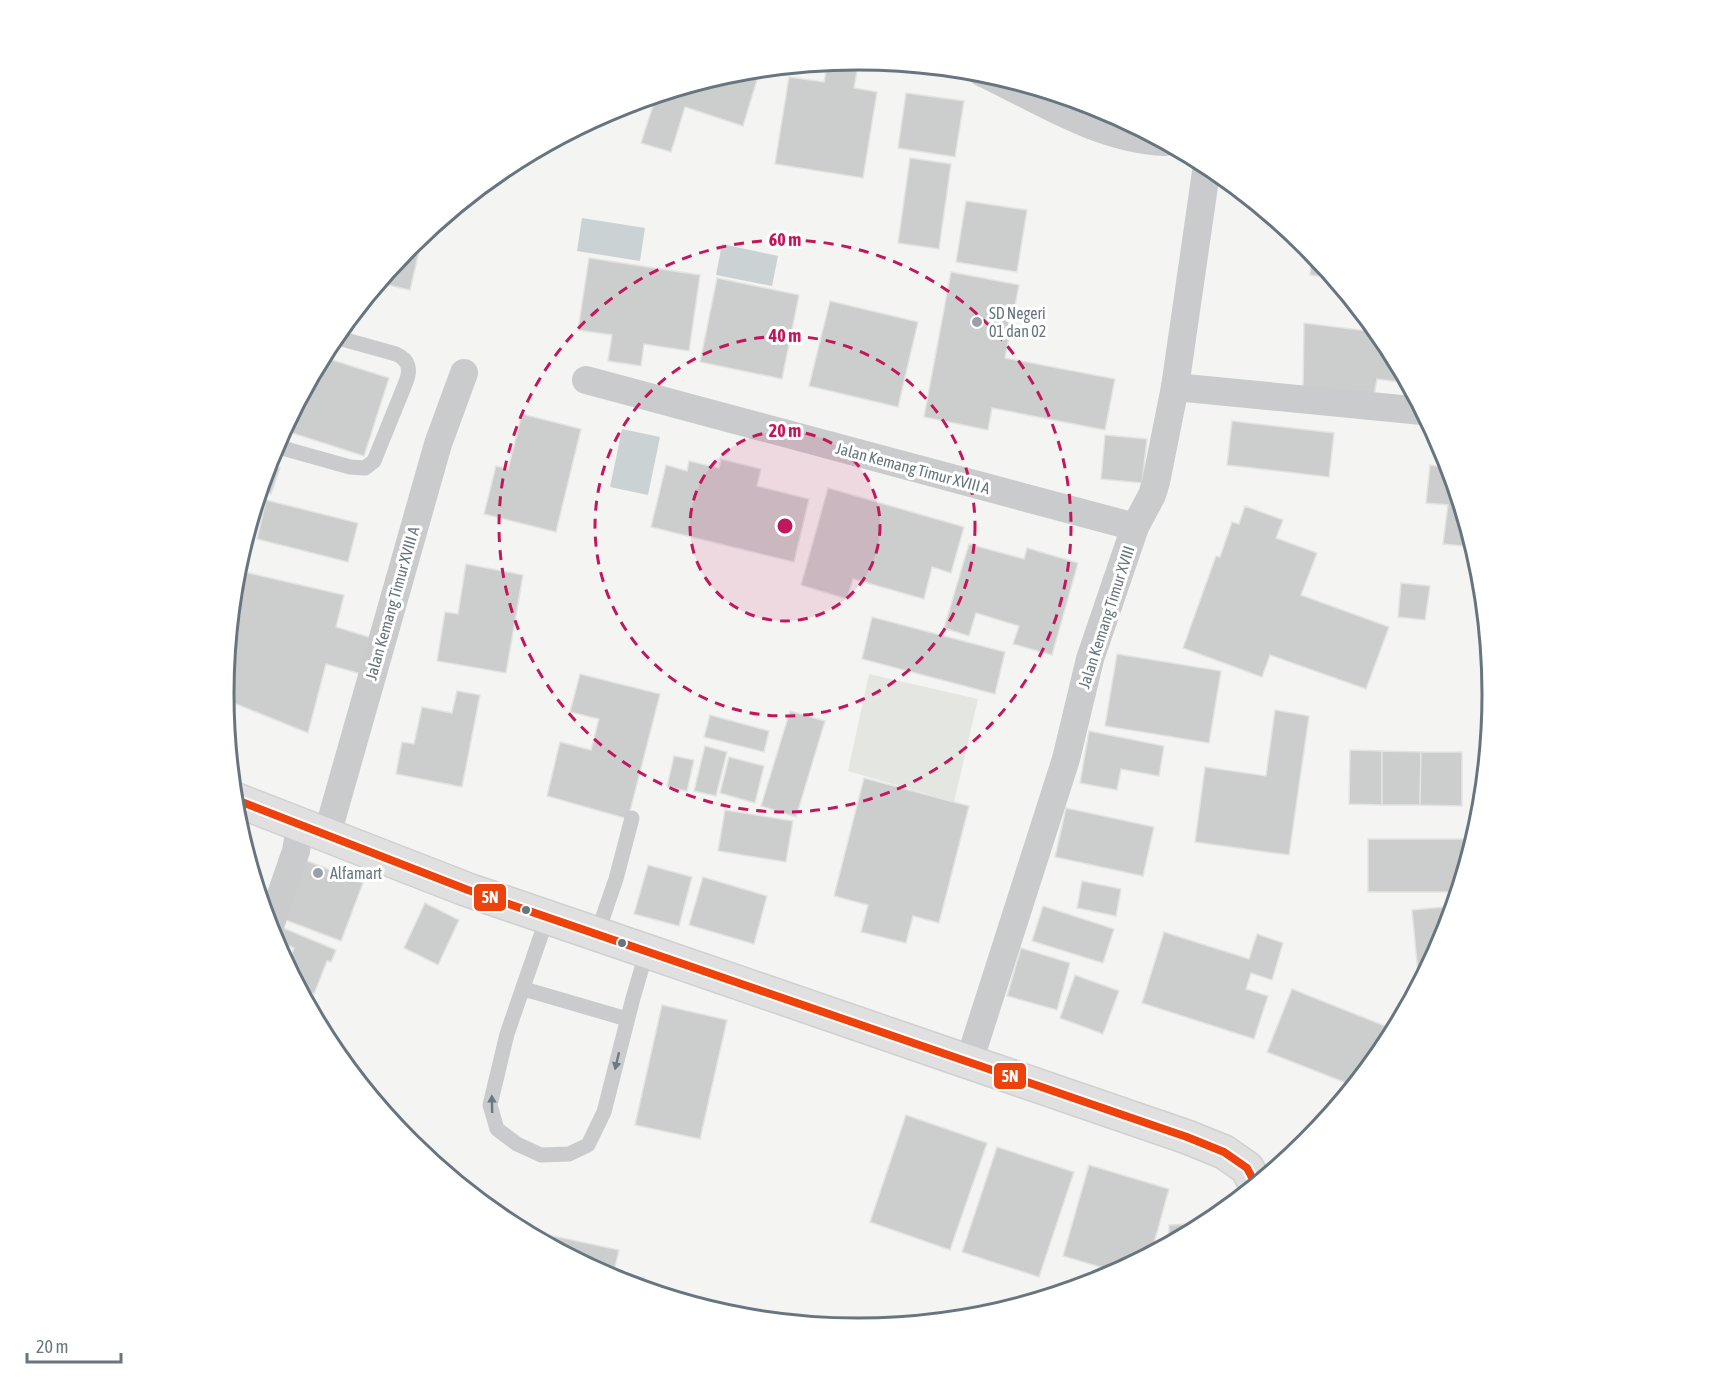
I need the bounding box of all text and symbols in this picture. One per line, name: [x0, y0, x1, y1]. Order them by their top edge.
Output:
text: 60 m: [769, 229, 801, 250]
place label: SD Negeri 01 dan 02: [989, 304, 1046, 340]
marker: SD Negeri 01 dan 02: [970, 315, 984, 329]
text: 40 m: [768, 325, 801, 346]
text: 20 m: [769, 420, 801, 441]
street label: Jalan Kemang Timur XVIII A: [834, 439, 992, 498]
centre of rings: [775, 516, 795, 536]
street label: Jalan Kemang Timur XVIII A: [361, 524, 424, 682]
street label: Jalan Kemang Timur XVIII: [1074, 544, 1138, 691]
place label: Alfamart: [330, 864, 382, 882]
marker: Alfamart: [311, 866, 325, 880]
line badge: 5N: [473, 883, 507, 912]
text: 5N: [482, 888, 498, 906]
unlabelled marker: [520, 904, 532, 916]
unlabelled marker: [616, 937, 628, 949]
one-way arrow: [612, 1052, 622, 1070]
line badge: 5N: [993, 1062, 1027, 1090]
text: 5N: [1002, 1067, 1018, 1085]
one-way arrow: [487, 1094, 497, 1113]
scale bar: [27, 1326, 122, 1364]
text: 20 m: [36, 1336, 68, 1357]

